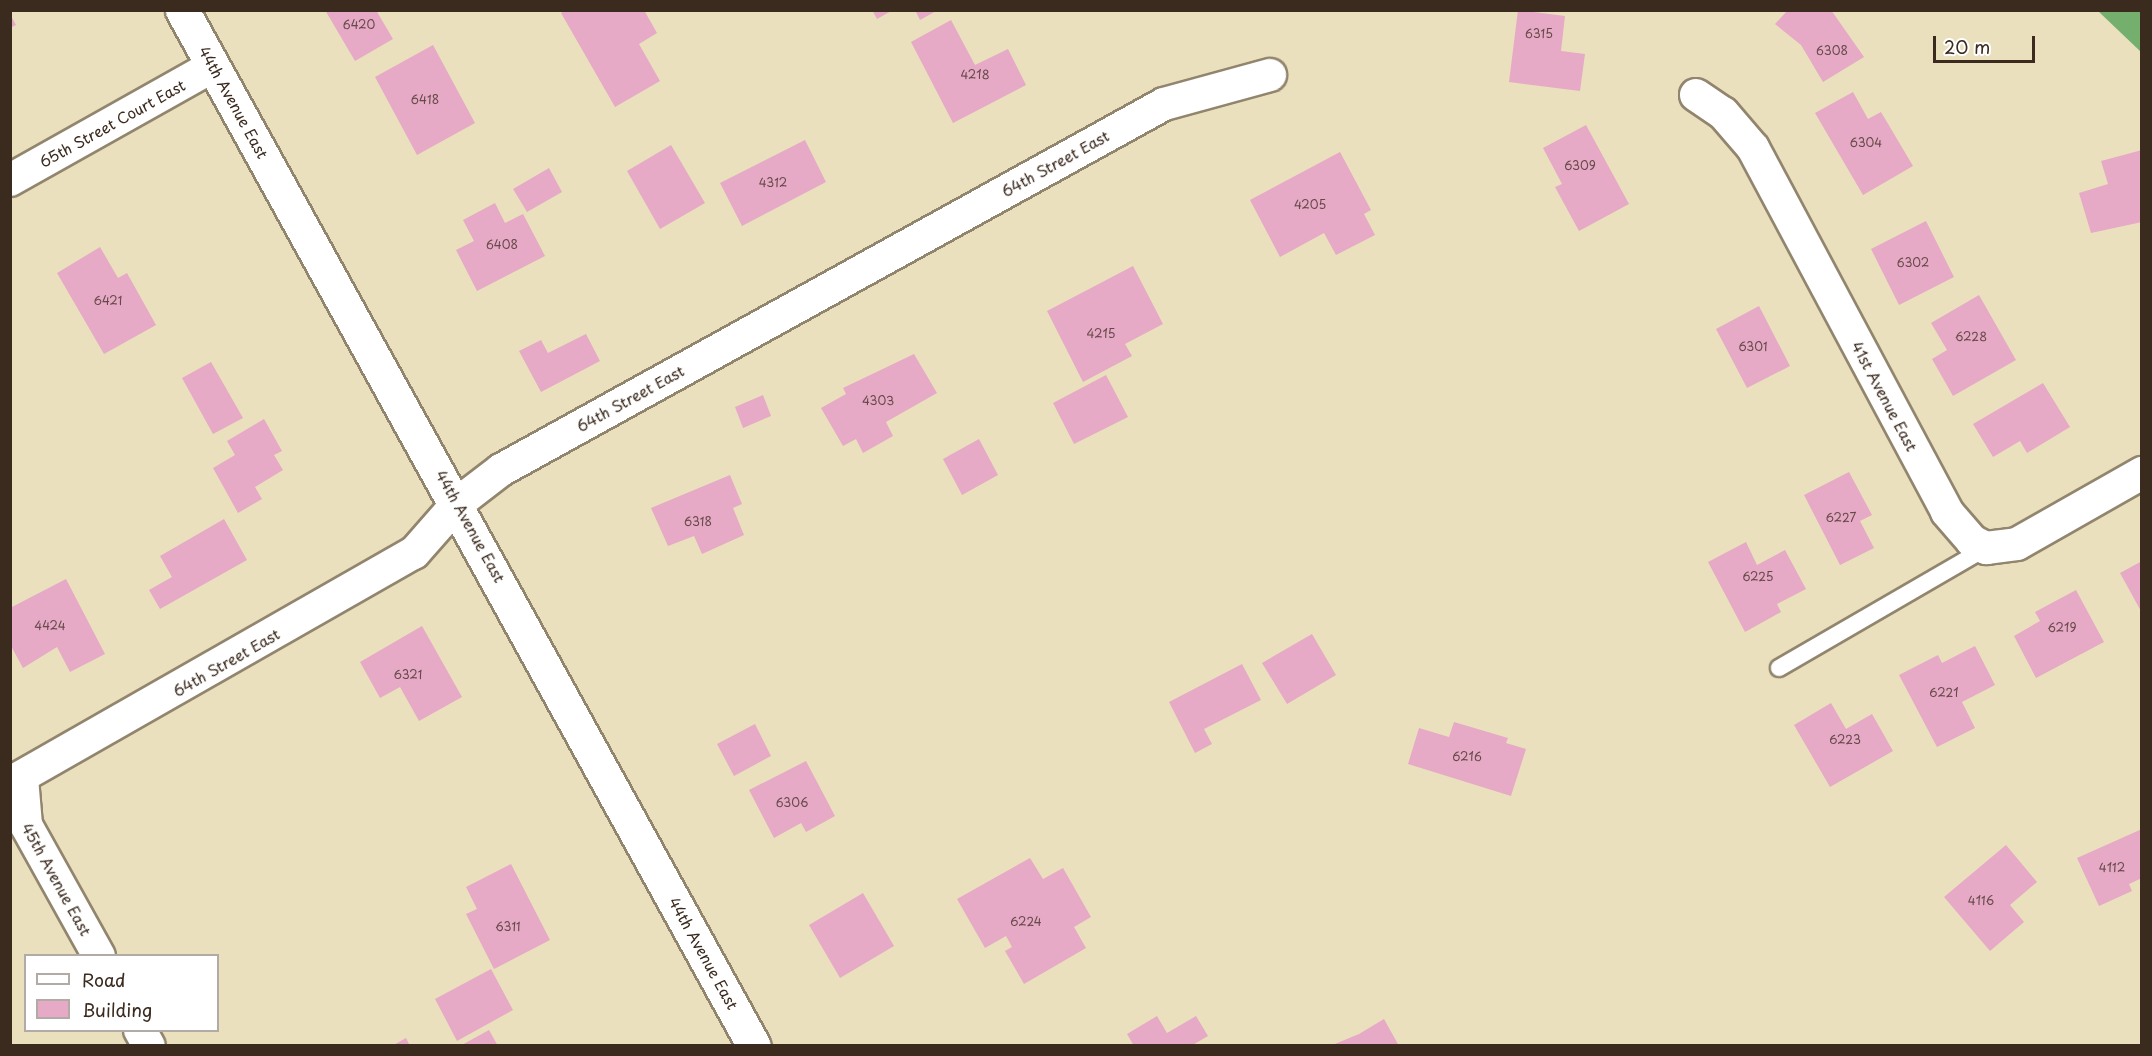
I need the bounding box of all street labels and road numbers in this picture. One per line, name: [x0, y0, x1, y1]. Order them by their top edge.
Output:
street label: 44th Avenue East: [195, 42, 273, 162]
street label: 65th Street Court East: [35, 75, 189, 171]
street label: 64th Street East: [998, 126, 1112, 200]
street label: 41st Avenue East: [1848, 338, 1922, 454]
street label: 64th Street East: [573, 361, 687, 435]
street label: 44th Avenue East: [432, 466, 510, 586]
street label: 64th Street East: [169, 624, 283, 700]
street label: 45th Avenue East: [19, 819, 95, 939]
street label: 44th Avenue East: [665, 893, 743, 1013]

